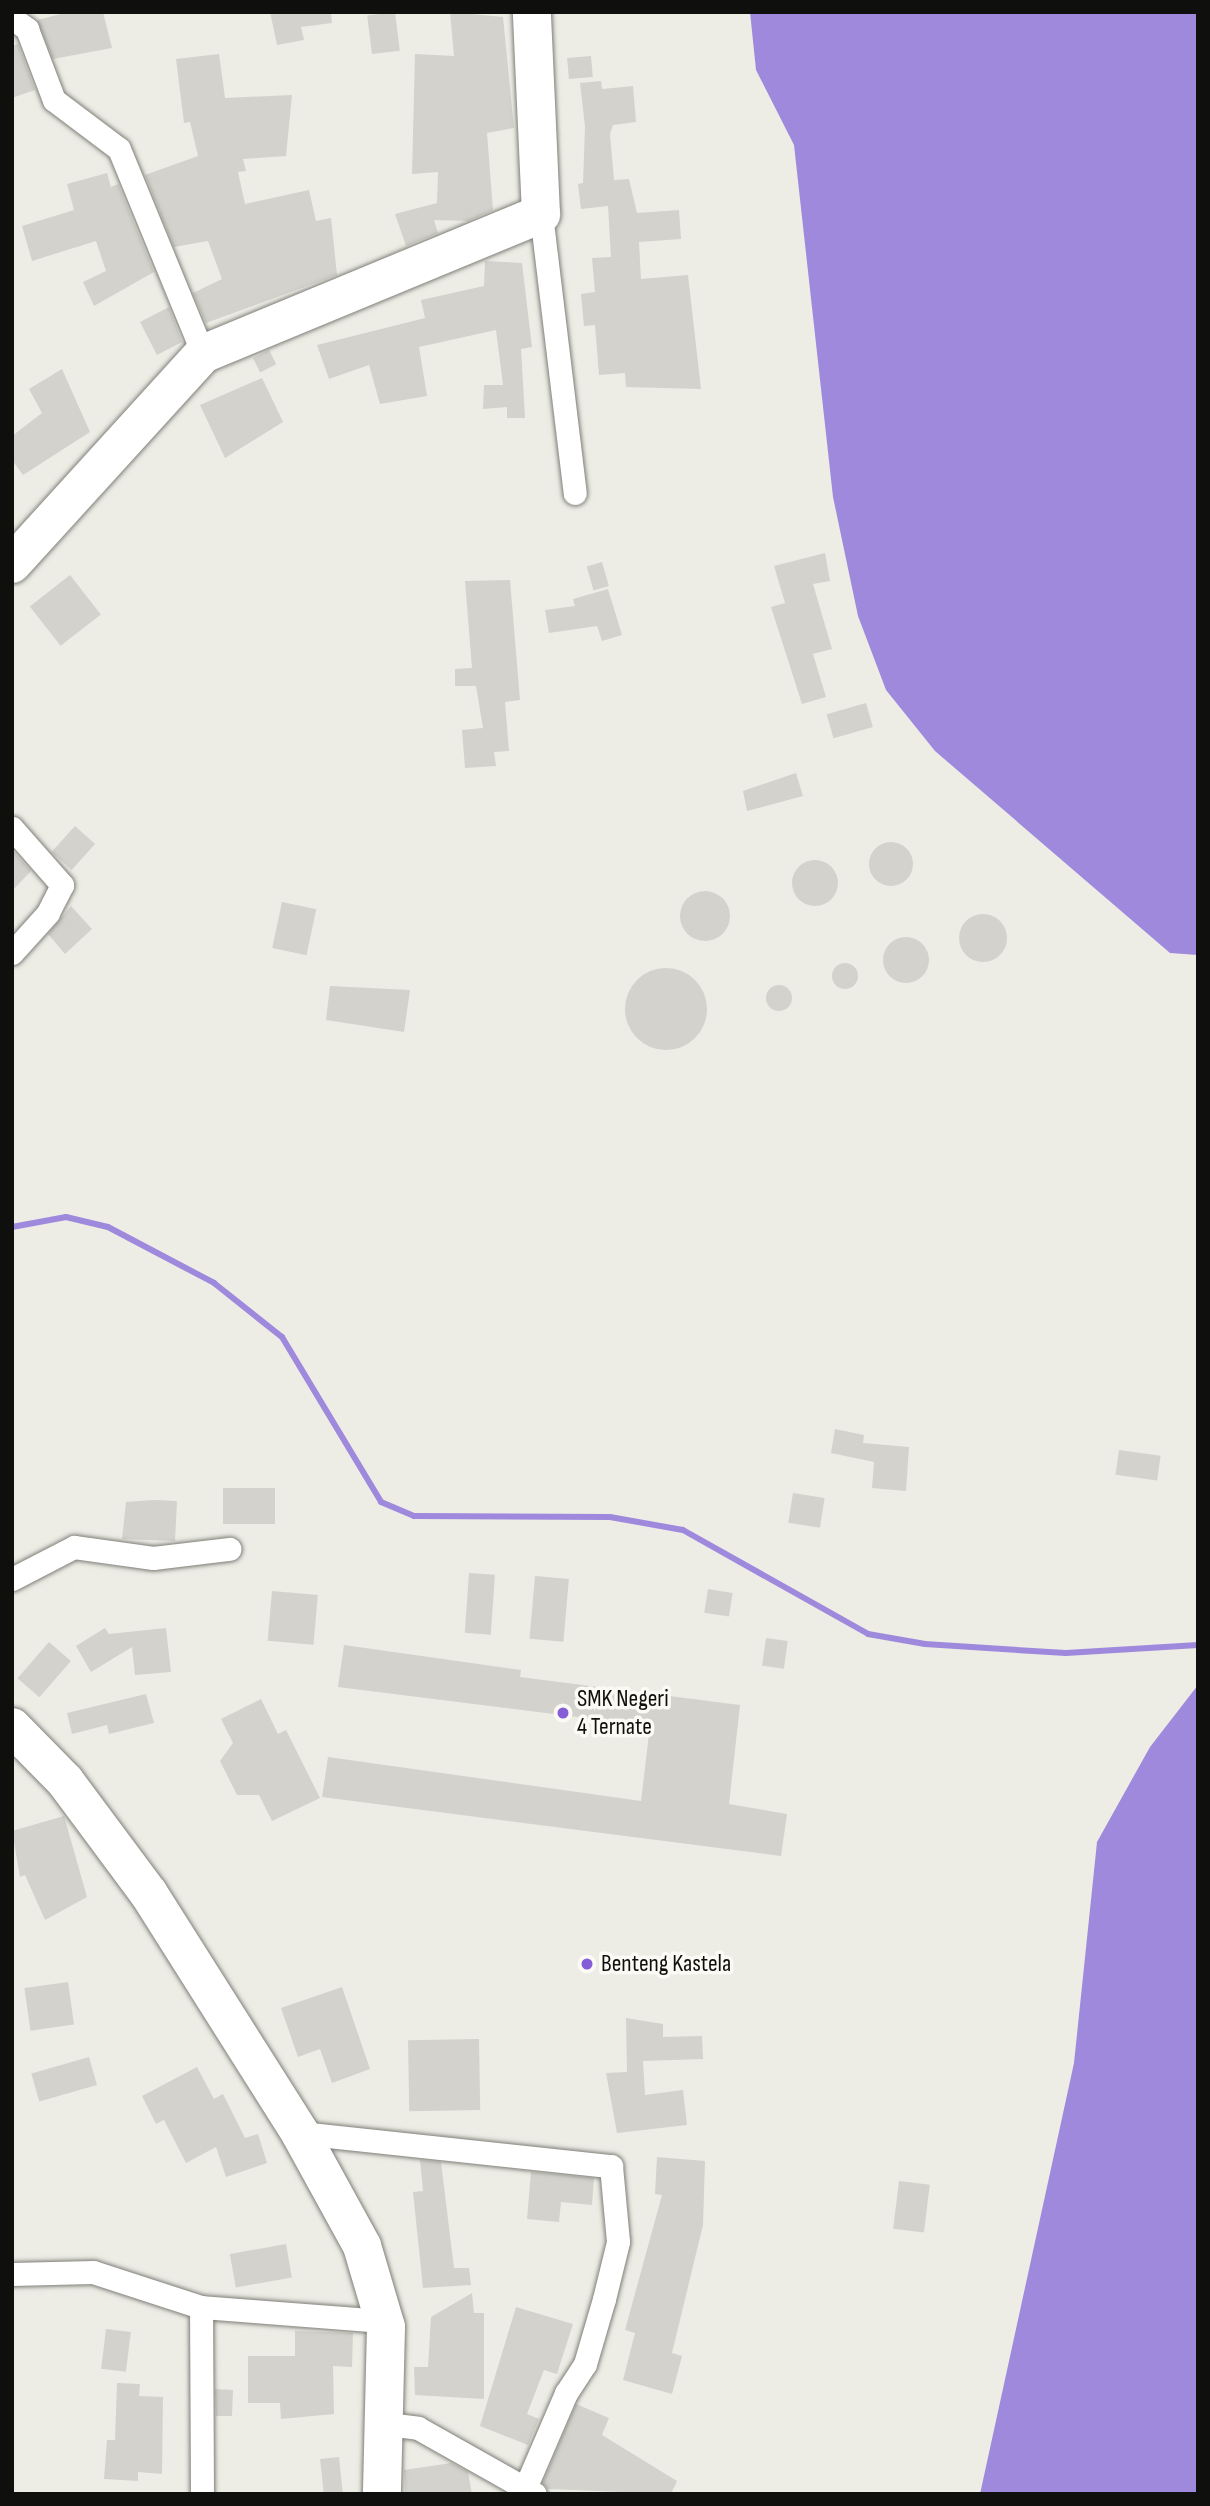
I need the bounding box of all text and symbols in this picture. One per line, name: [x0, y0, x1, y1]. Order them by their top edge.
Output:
place label: SMK Negeri 4 Ternate: [577, 1685, 669, 1741]
marker: SMK Negeri 4 Ternate: [555, 1705, 571, 1721]
place label: Benteng Kastela: [601, 1950, 731, 1978]
marker: Benteng Kastela: [579, 1956, 595, 1972]

